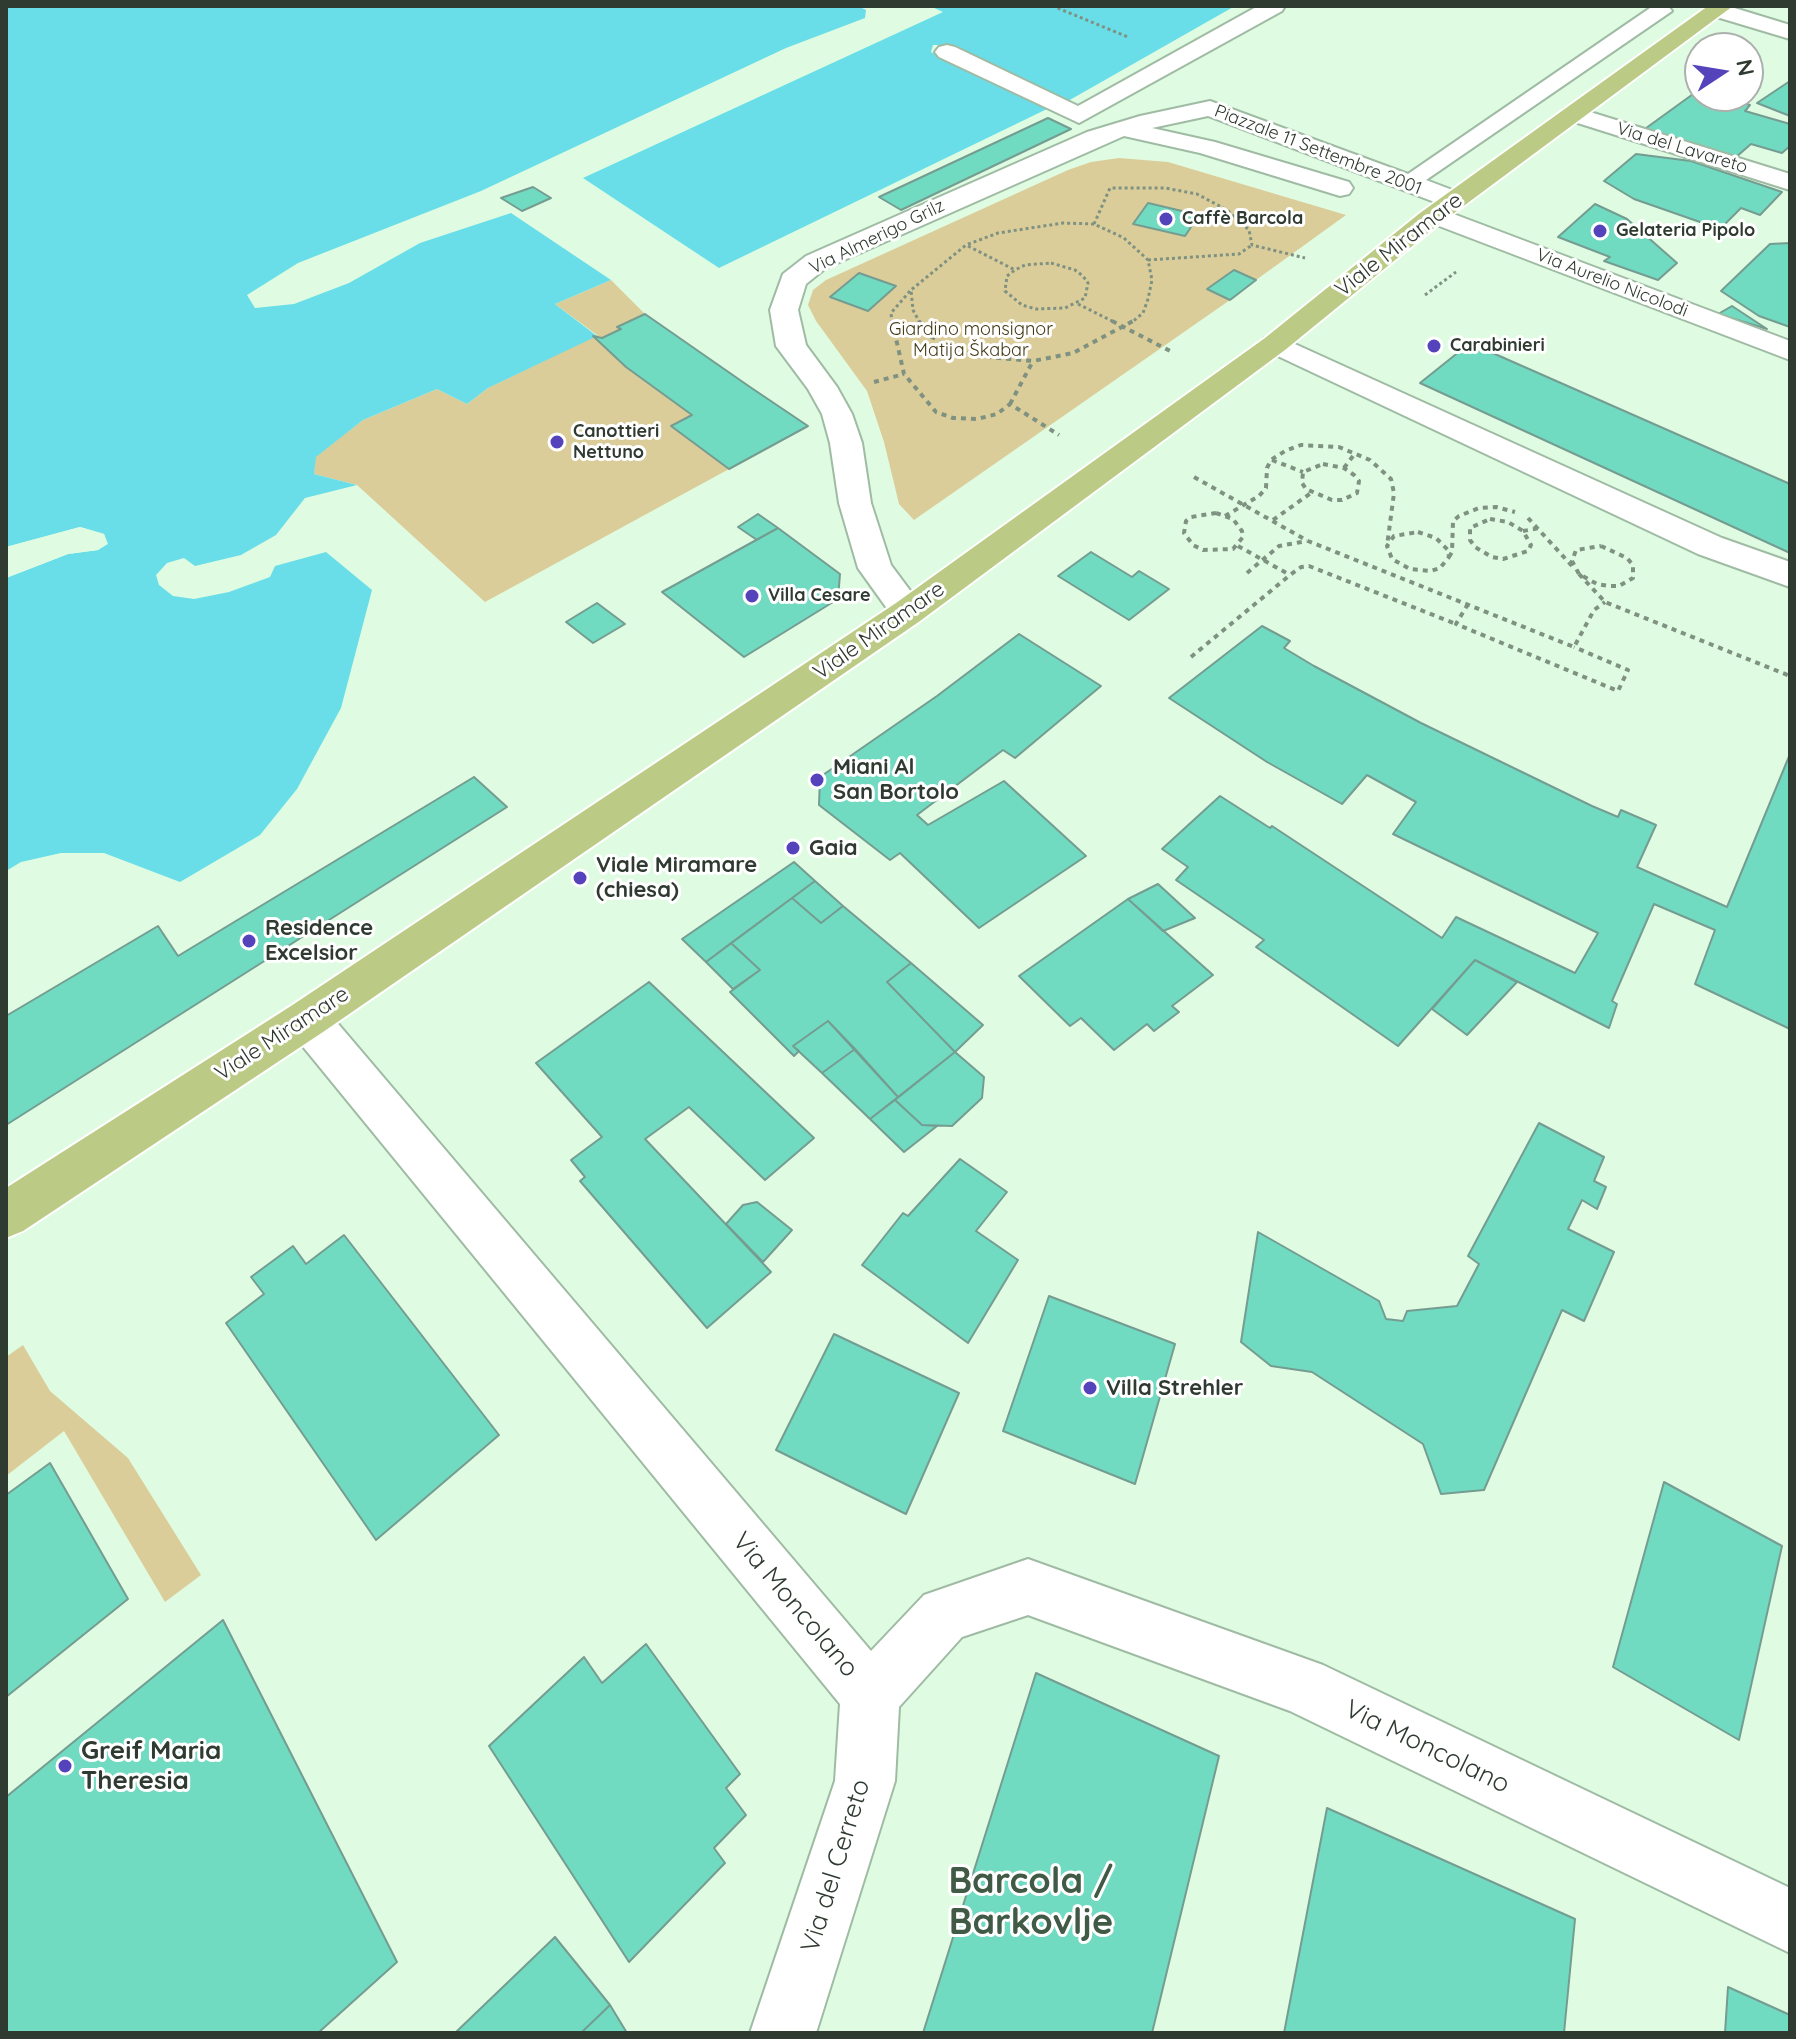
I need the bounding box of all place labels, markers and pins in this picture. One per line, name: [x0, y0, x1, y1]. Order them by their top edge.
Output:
place label: Caffè Barcola: [1182, 208, 1303, 230]
marker: Caffè Barcola: [1157, 210, 1175, 228]
place label: Gelateria Pipolo: [1616, 220, 1755, 242]
marker: Gelateria Pipolo: [1591, 222, 1609, 240]
place label: Carabinieri: [1450, 335, 1545, 357]
marker: Carabinieri: [1425, 337, 1443, 355]
place label: Canottieri Nettuno: [573, 421, 659, 464]
marker: Canottieri Nettuno: [548, 433, 566, 451]
place label: Villa Cesare: [768, 585, 871, 607]
marker: Villa Cesare: [743, 587, 761, 605]
place label: Miani Al San Bortolo: [833, 754, 959, 806]
marker: Miani Al San Bortolo: [808, 771, 826, 789]
place label: Gaia: [809, 835, 857, 861]
marker: Gaia: [784, 839, 802, 857]
place label: Viale Miramare (chiesa): [596, 852, 757, 904]
marker: Viale Miramare (chiesa): [571, 869, 589, 887]
place label: Residence Excelsior: [265, 915, 373, 966]
marker: Residence Excelsior: [240, 932, 258, 950]
place label: Villa Strehler: [1106, 1375, 1243, 1401]
marker: Villa Strehler: [1081, 1379, 1099, 1397]
place label: Greif Maria Theresia: [81, 1735, 221, 1796]
marker: Greif Maria Theresia: [56, 1757, 74, 1775]

